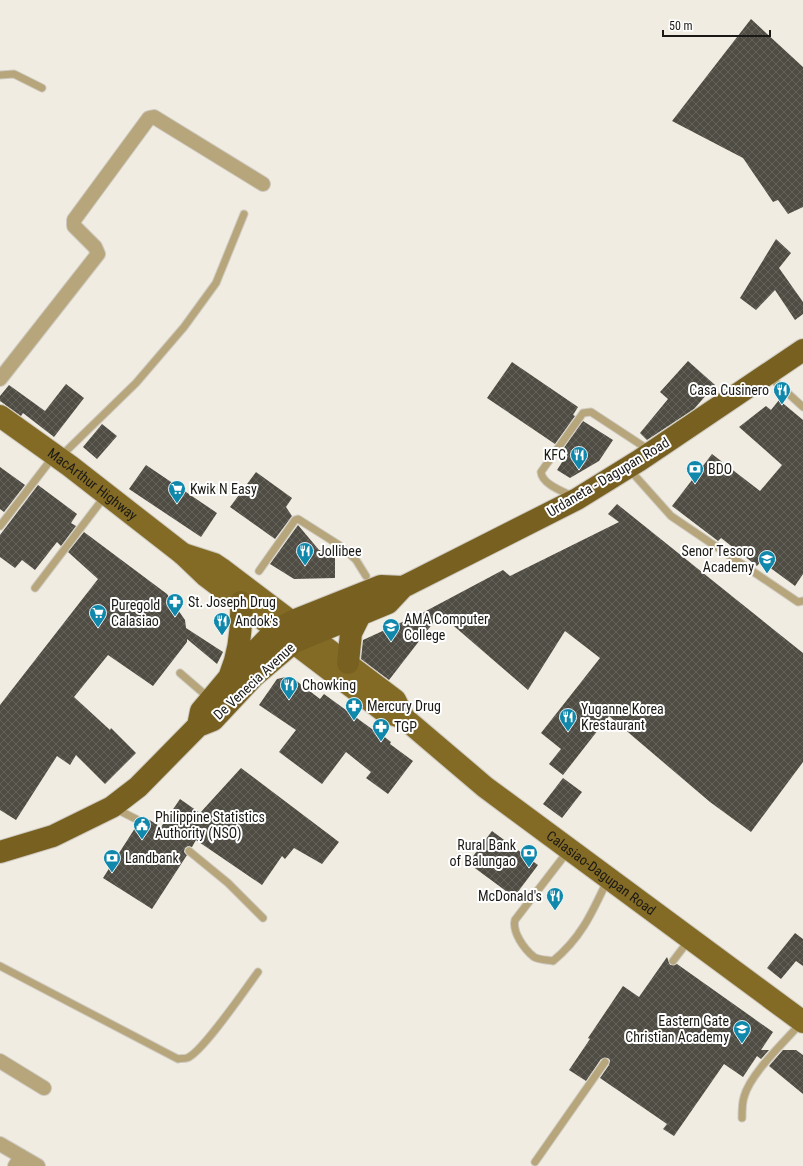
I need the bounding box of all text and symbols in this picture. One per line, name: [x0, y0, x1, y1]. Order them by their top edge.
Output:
scale bar: [663, 12, 770, 38]
text: 50 m: [669, 19, 693, 33]
restaurant icon: Casa Cusinero: [772, 380, 792, 405]
place label: Casa Cusinero: [689, 382, 769, 398]
street label: Urdaneta - Dagupan Road: [544, 434, 672, 520]
street label: MacArthur Highway: [45, 445, 141, 524]
restaurant icon: KFC: [569, 445, 589, 470]
place label: KFC: [544, 447, 566, 463]
bank icon: BDO: [685, 459, 705, 484]
place label: BDO: [708, 461, 732, 477]
supermarket icon: Kwik N Easy: [167, 479, 187, 504]
place label: Kwik N Easy: [190, 481, 257, 497]
restaurant icon: Jollibee: [295, 541, 315, 566]
place label: Jollibee: [318, 543, 362, 559]
place label: Senor Tesoro Academy: [681, 543, 754, 575]
school or university icon: Senor Tesoro Academy: [757, 549, 777, 574]
pharmacy icon: St. Joseph Drug: [165, 592, 185, 617]
place label: St. Joseph Drug: [188, 594, 276, 610]
place label: Puregold Calasiao: [111, 597, 160, 629]
supermarket icon: Puregold Calasiao: [88, 603, 108, 628]
restaurant icon: Andok's: [212, 611, 232, 636]
place label: AMA Computer College: [404, 611, 488, 643]
place label: Andok's: [235, 613, 278, 629]
school or university icon: AMA Computer College: [381, 617, 401, 642]
street label: De Venecia Avenue: [210, 639, 298, 723]
restaurant icon: Chowking: [279, 675, 299, 700]
place label: Chowking: [302, 677, 356, 693]
pharmacy icon: Mercury Drug: [344, 696, 364, 721]
place label: Mercury Drug: [367, 698, 441, 714]
place label: Yuganne Korea Krestaurant: [581, 701, 664, 733]
restaurant icon: Yuganne Korea Krestaurant: [558, 707, 578, 732]
pharmacy icon: TGP: [371, 717, 391, 742]
place label: TGP: [394, 719, 417, 735]
place label: Philippine Statistics Authority (NSO): [155, 809, 265, 842]
public building icon: Philippine Statistics Authority (NSO): [132, 815, 152, 840]
street label: Calasiao-Dagupan Road: [544, 827, 659, 918]
place label: Rural Bank of Balungao: [450, 837, 517, 869]
bank icon: Rural Bank of Balungao: [519, 843, 539, 868]
bank icon: Landbank: [102, 848, 122, 873]
place label: Landbank: [125, 850, 179, 866]
restaurant icon: McDonald's: [545, 886, 565, 911]
place label: McDonald's: [478, 888, 542, 904]
place label: Eastern Gate Christian Academy: [625, 1013, 729, 1045]
school or university icon: Eastern Gate Christian Academy: [732, 1019, 752, 1044]

